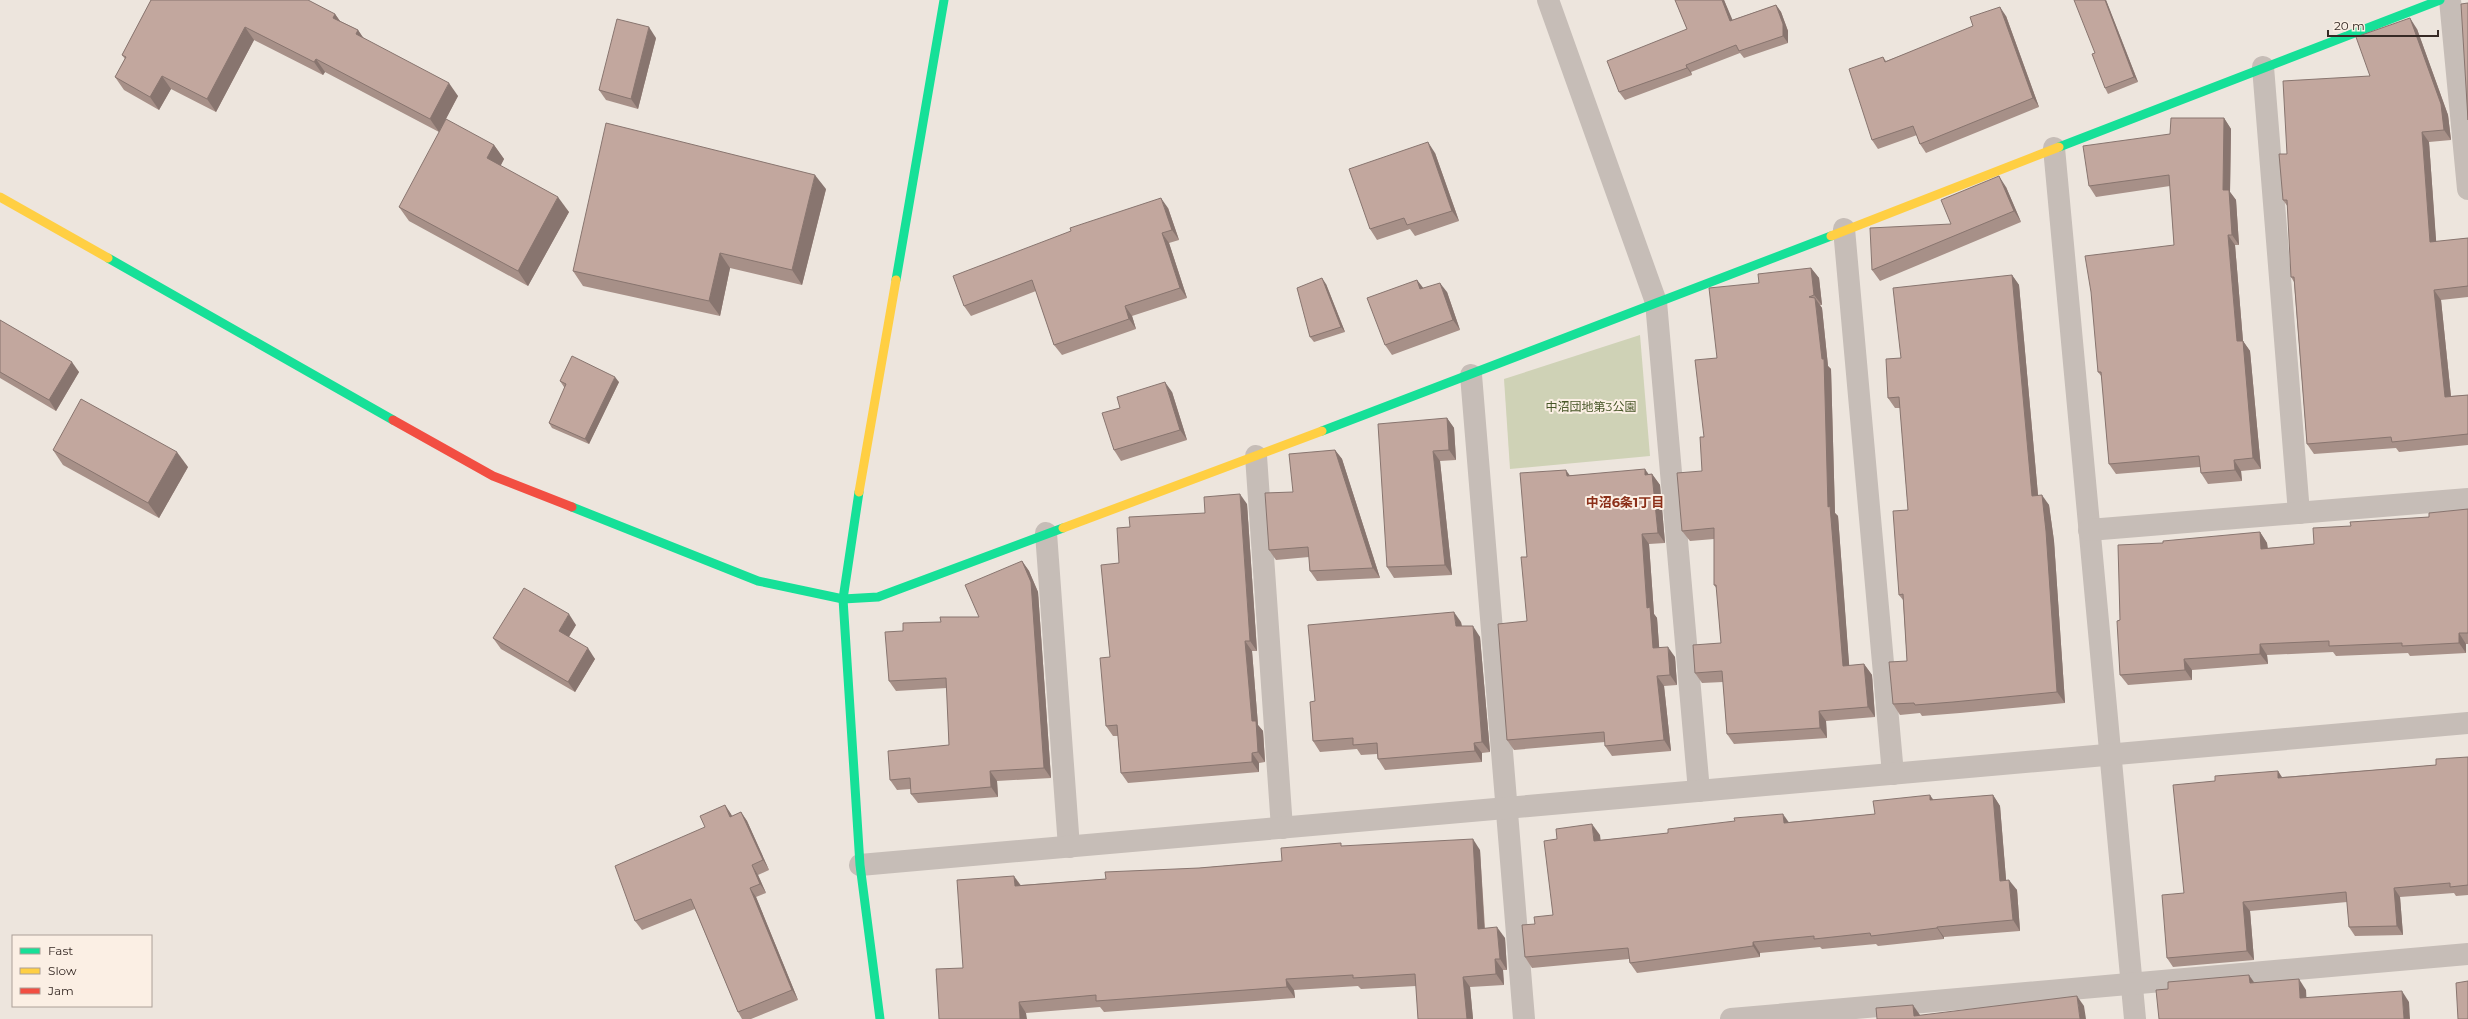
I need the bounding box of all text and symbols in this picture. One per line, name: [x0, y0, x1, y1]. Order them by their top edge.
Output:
scale bar: [2328, 12, 2438, 38]
text: 20 m: [2334, 18, 2365, 33]
park label: 中沼団地第3公園: [1546, 399, 1636, 414]
district label: 中沼6条1丁目: [1586, 494, 1664, 510]
legend: [12, 935, 152, 1007]
text: Fast: [48, 943, 73, 958]
text: Slow: [48, 963, 77, 978]
text: Jam: [47, 983, 74, 998]

